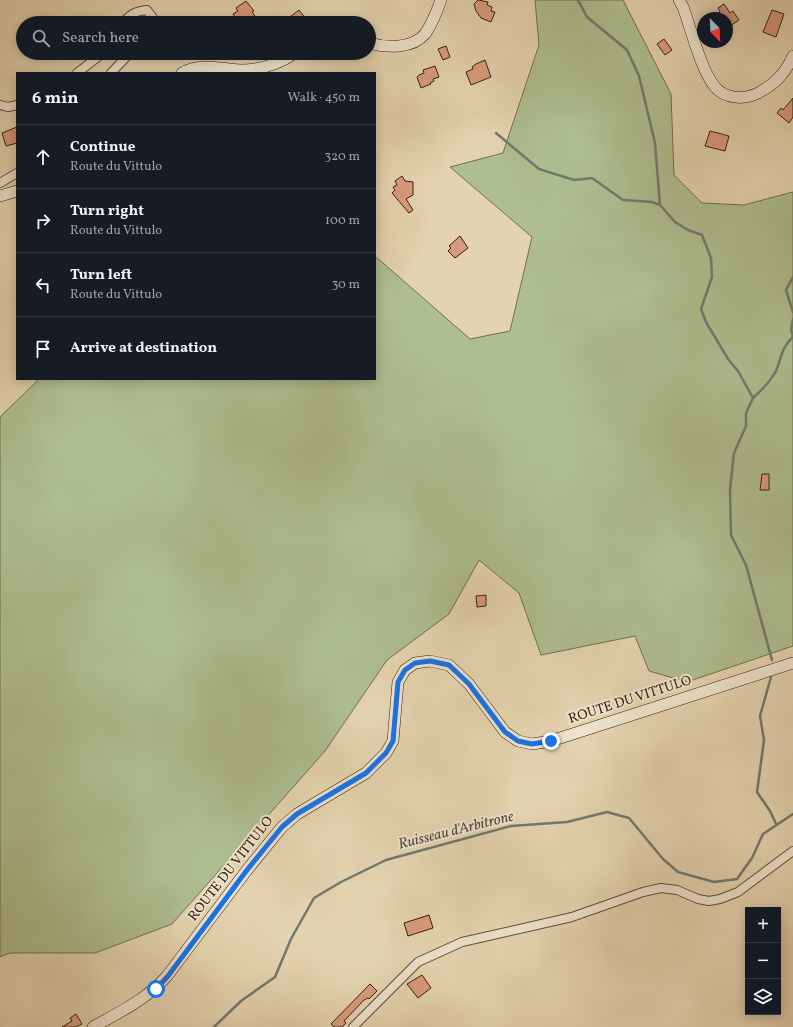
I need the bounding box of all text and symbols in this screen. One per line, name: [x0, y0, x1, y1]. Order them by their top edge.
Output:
north arrow: [697, 12, 733, 48]
search box: [16, 16, 376, 60]
icon: search: [30, 27, 52, 49]
text: Search here: [62, 28, 139, 49]
text: 6 min: [32, 87, 78, 110]
text: Walk · 450 m: [287, 89, 360, 107]
text: Continue: [70, 137, 135, 158]
icon: ahead: [32, 146, 54, 168]
text: 320 m: [325, 148, 360, 166]
text: Route du Vittulo: [70, 158, 162, 176]
text: Turn right: [70, 201, 144, 222]
icon: right: [32, 210, 54, 232]
text: 100 m: [325, 212, 360, 230]
text: Route du Vittulo: [70, 222, 162, 240]
text: Turn left: [70, 265, 132, 286]
icon: left: [32, 274, 54, 296]
text: 30 m: [332, 276, 360, 294]
text: Route du Vittulo: [70, 286, 162, 304]
icon: arrive: [32, 338, 54, 360]
text: Arrive at destination: [70, 338, 217, 359]
street label: ROUTE DU VITTULO: [566, 671, 694, 729]
route end: [542, 732, 560, 750]
water label: Ruisseau d'Arbitrone: [396, 806, 516, 856]
street label: ROUTE DU VITTULO: [184, 813, 278, 925]
map controls: [745, 907, 781, 1015]
button: +: [745, 907, 781, 943]
button: −: [745, 943, 781, 979]
button: layers: [745, 979, 781, 1015]
route start: [147, 980, 165, 998]

